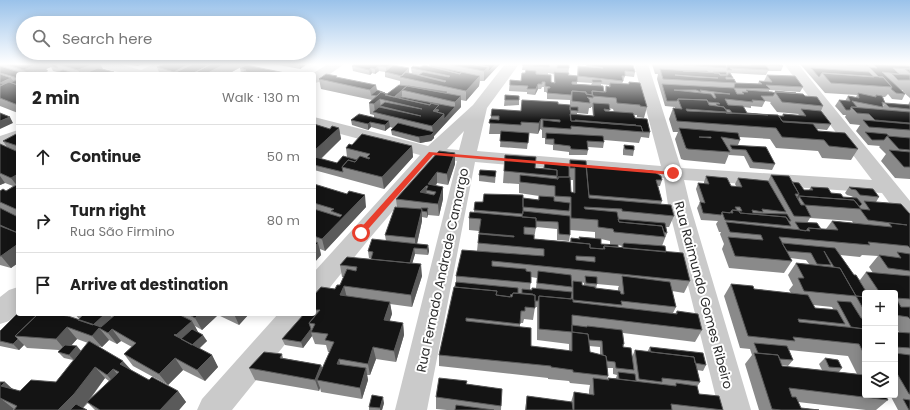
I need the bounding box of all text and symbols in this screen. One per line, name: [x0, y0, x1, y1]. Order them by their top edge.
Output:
search box: [16, 16, 316, 60]
icon: search: [30, 27, 52, 49]
text: Search here: [62, 28, 152, 49]
text: 2 min: [32, 86, 80, 110]
text: Walk · 130 m: [222, 88, 300, 107]
icon: ahead: [32, 146, 54, 168]
text: Continue: [70, 146, 141, 167]
text: 50 m: [267, 147, 300, 166]
route end: [664, 164, 682, 182]
street label: Rua Fernado Andrade Camargo: [412, 166, 473, 374]
street label: Rua Raimundo Gomes Ribeiro: [669, 199, 738, 391]
text: Turn right: [70, 200, 146, 221]
icon: right: [32, 210, 54, 232]
text: 80 m: [267, 211, 300, 230]
text: Rua São Firmino: [70, 222, 175, 241]
route start: [352, 224, 370, 242]
icon: arrive: [32, 274, 54, 296]
text: Arrive at destination: [70, 274, 228, 295]
map controls: [862, 290, 898, 398]
button: +: [862, 290, 898, 326]
button: −: [862, 326, 898, 362]
button: layers: [862, 362, 898, 398]

